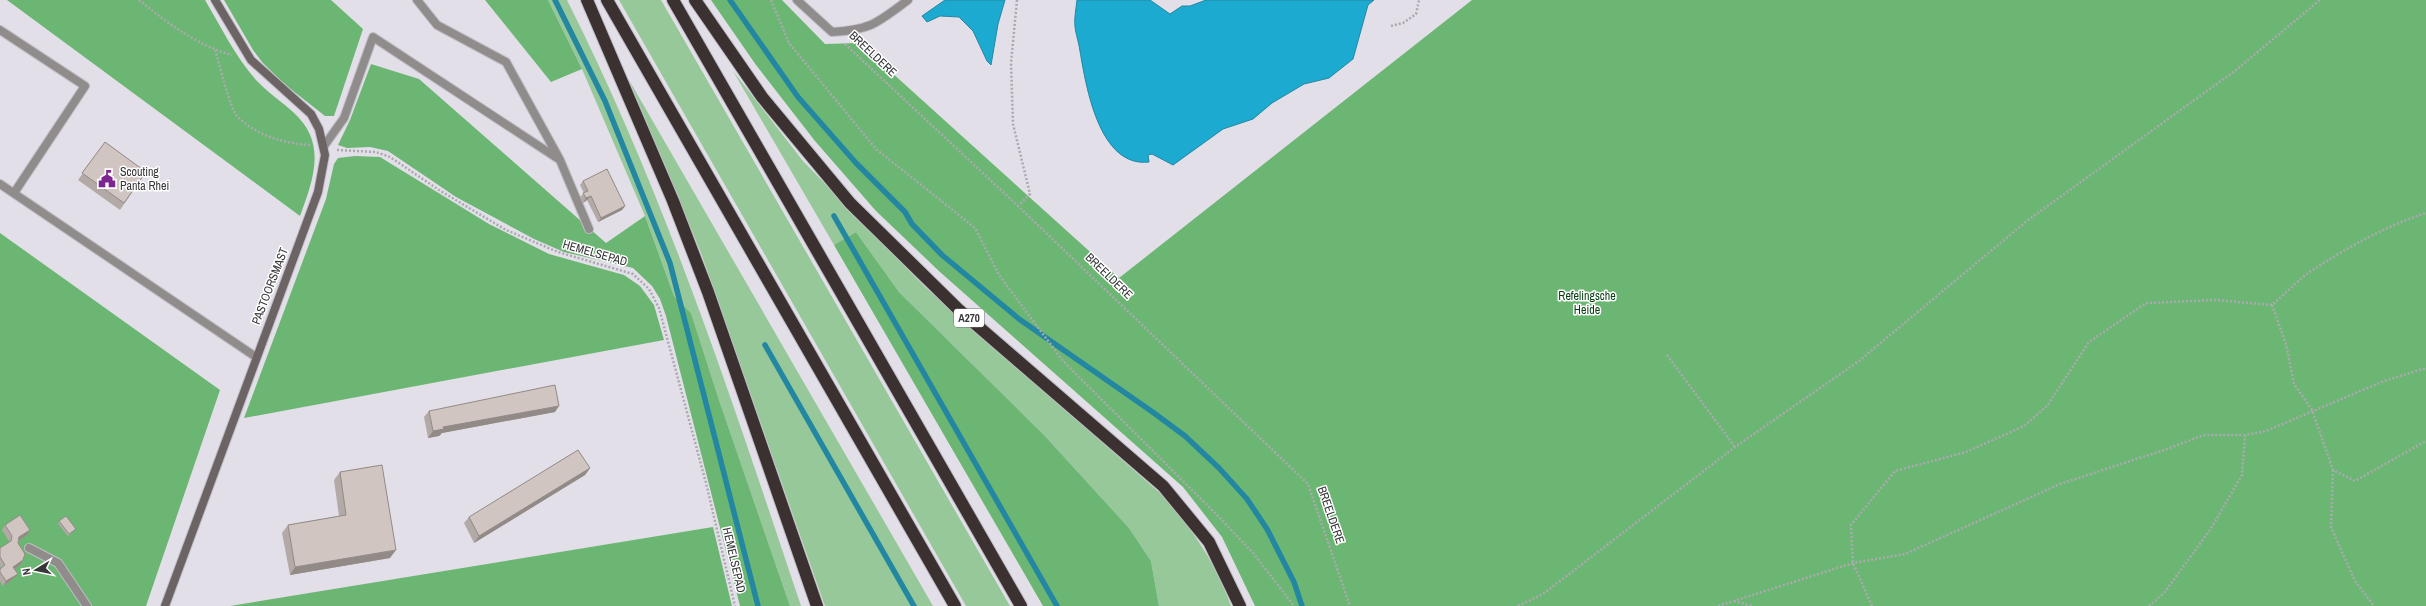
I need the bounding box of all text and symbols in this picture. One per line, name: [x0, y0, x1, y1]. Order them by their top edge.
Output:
street label: BREELDERE: [846, 28, 900, 80]
place label: Scouting Panta Rhei: [120, 164, 169, 194]
public building icon: Scouting Panta Rhei: [97, 169, 117, 189]
street label: HEMELSEPAD: [561, 236, 629, 270]
street label: PASTOORSMAST: [248, 245, 292, 327]
street label: BREELDERE: [1082, 250, 1136, 302]
park label: Refelingsche Heide: [1558, 288, 1616, 318]
road number: A270: [954, 309, 984, 327]
street label: BREELDERE: [1314, 484, 1348, 546]
street label: HEMELSEPAD: [719, 526, 749, 594]
north arrow: [16, 550, 56, 590]
text: N: [19, 567, 34, 576]

